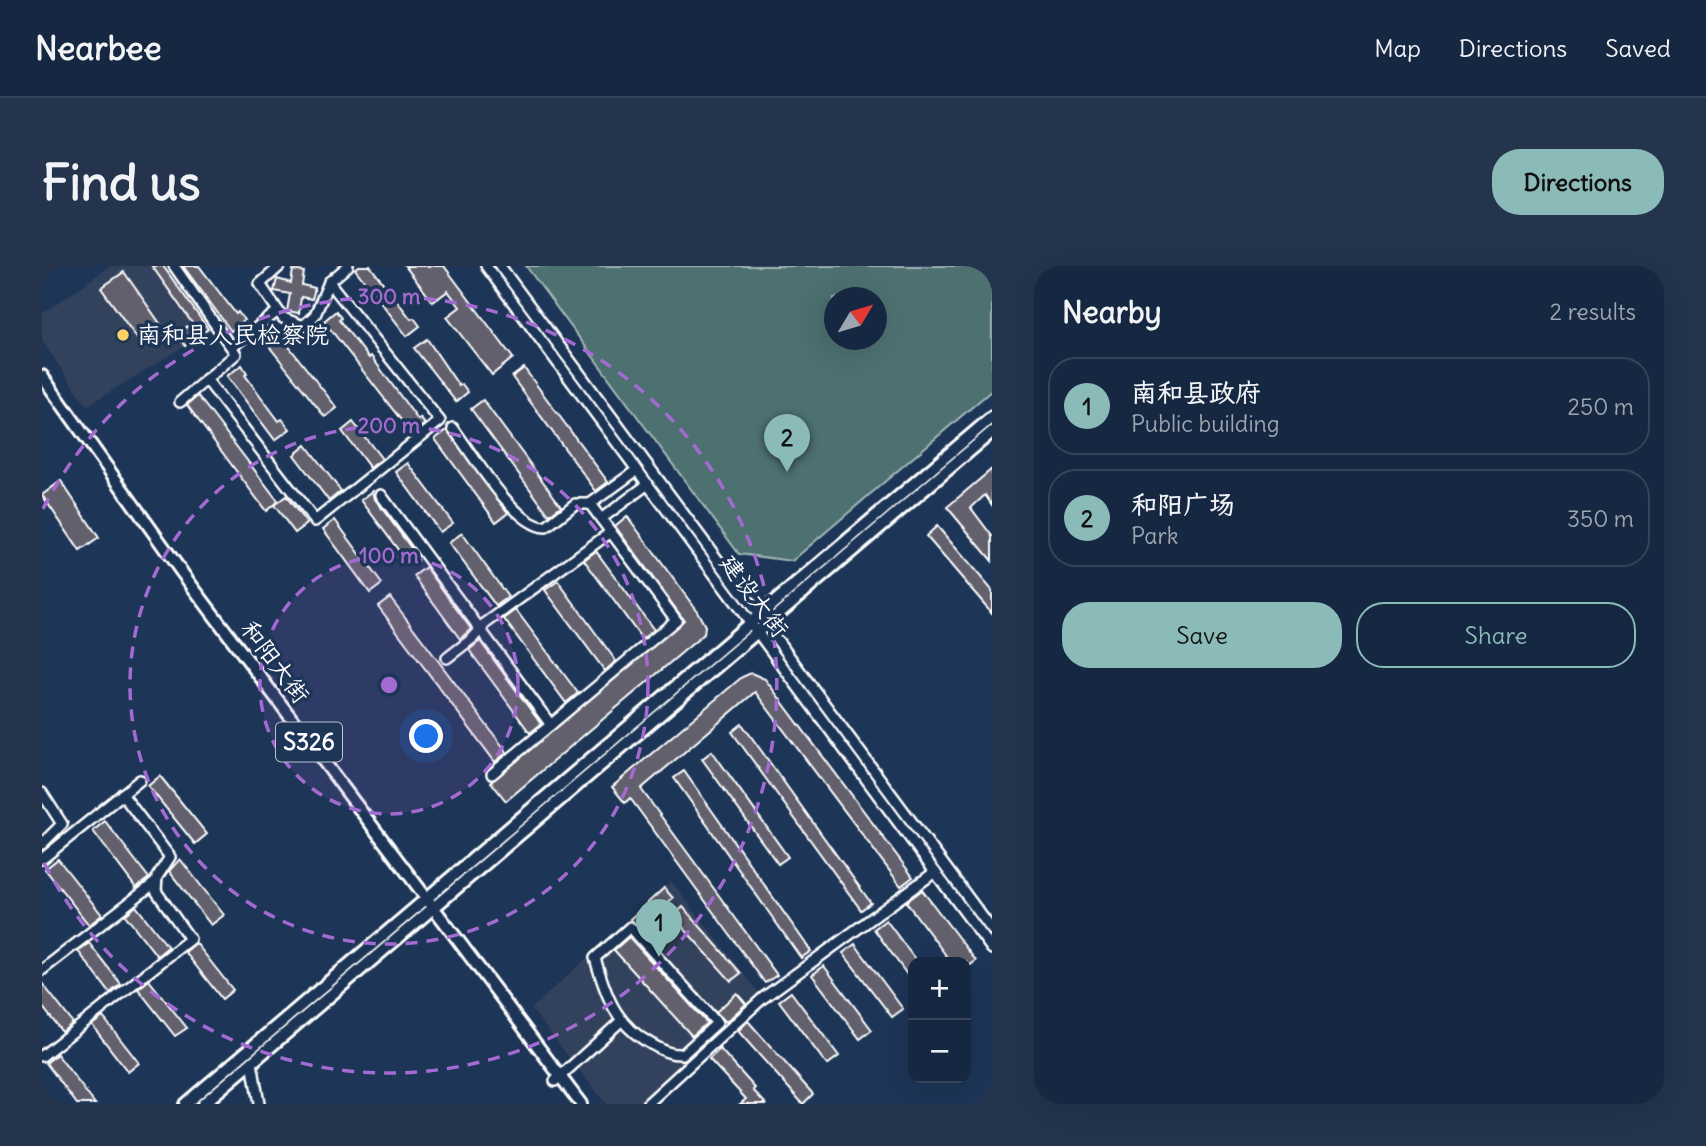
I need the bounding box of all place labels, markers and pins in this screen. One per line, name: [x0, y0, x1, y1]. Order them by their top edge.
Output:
place label: 南和县人民检察院: [137, 319, 329, 349]
marker: 南和县人民检察院: [115, 327, 131, 343]
pin: 2: [764, 414, 810, 472]
centre of rings: [377, 673, 401, 697]
pin: 1: [636, 899, 682, 957]

